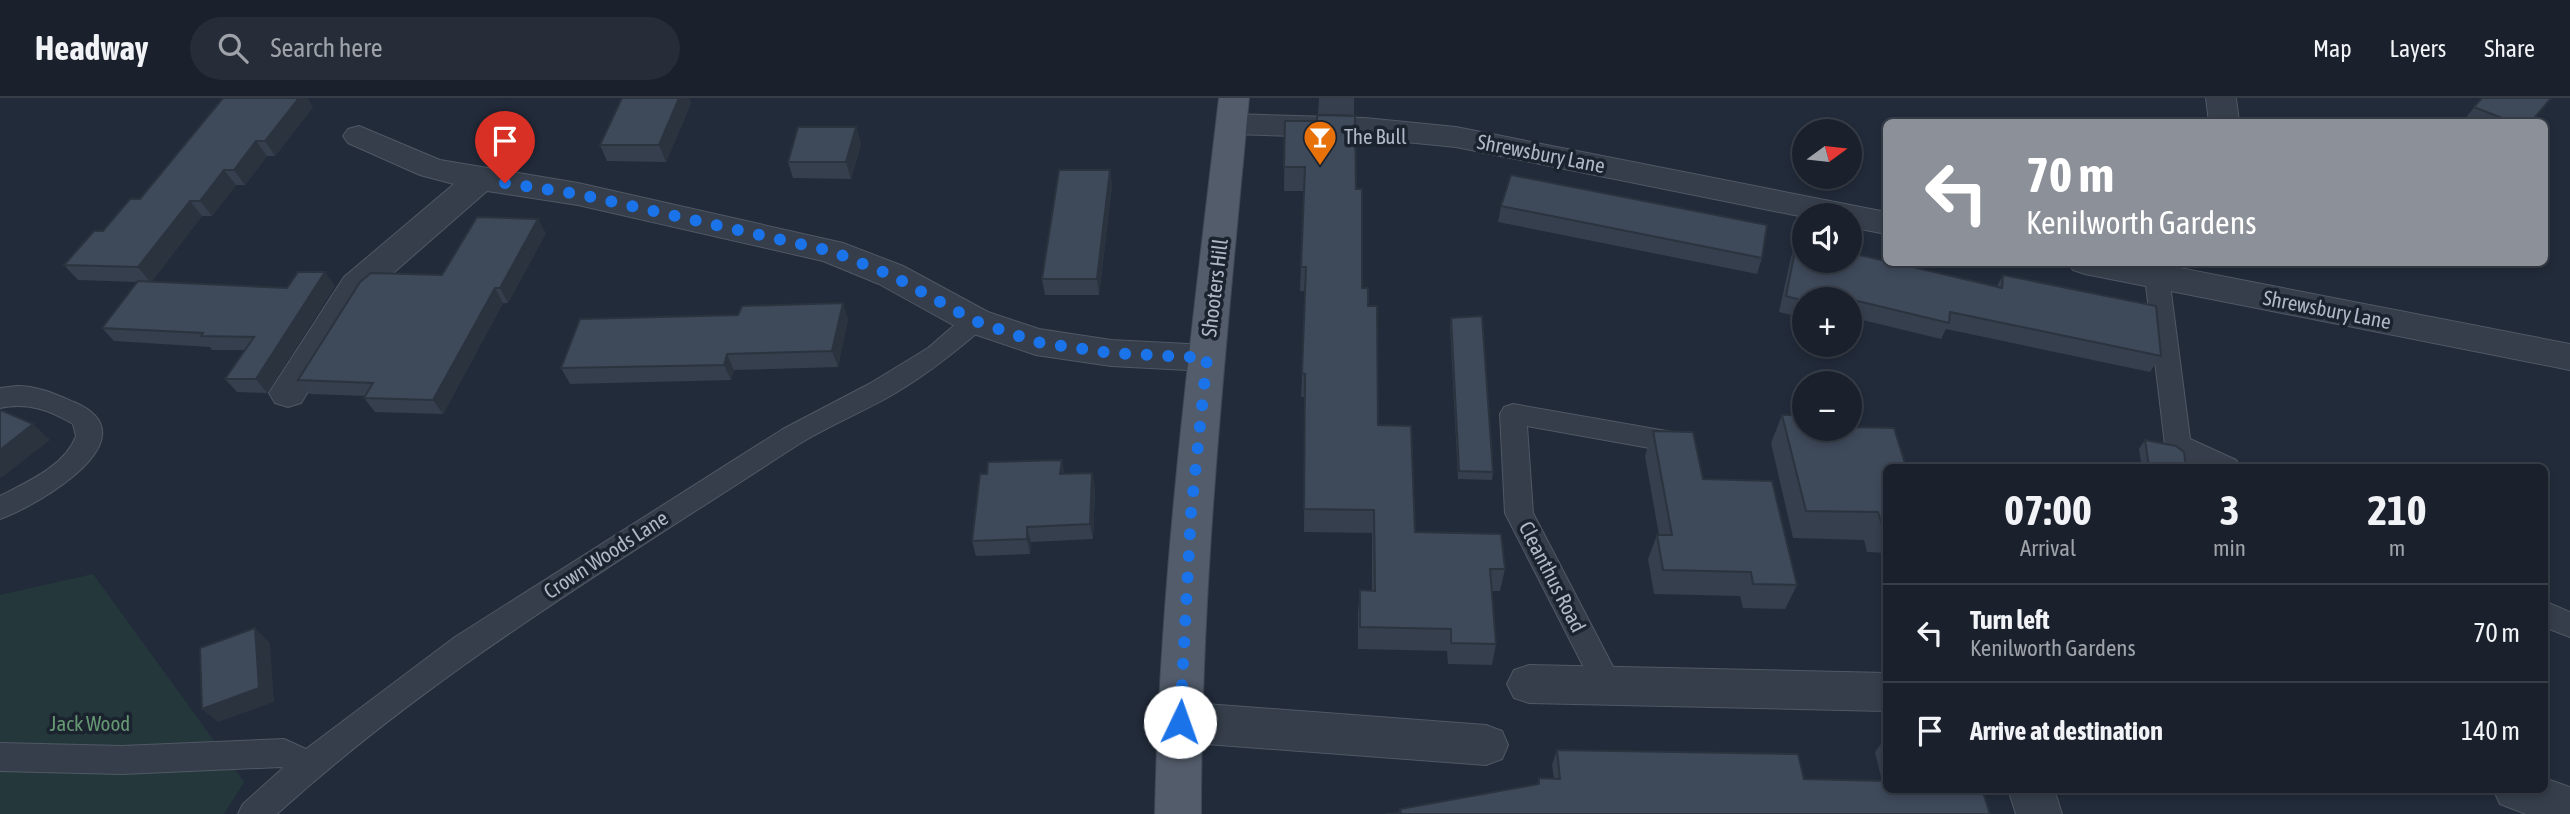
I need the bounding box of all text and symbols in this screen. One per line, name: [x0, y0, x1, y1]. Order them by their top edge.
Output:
search box: [190, 17, 680, 80]
text: Headway: [35, 29, 148, 67]
icon: search: [214, 29, 252, 67]
text: Search here: [270, 33, 383, 63]
text: Map: [2313, 35, 2352, 62]
text: Layers: [2390, 35, 2446, 62]
text: Share: [2484, 35, 2535, 62]
pin: [475, 111, 535, 183]
bar icon: The Bull: [1301, 118, 1339, 167]
north arrow: [1792, 119, 1862, 189]
map controls: [1792, 119, 1862, 441]
icon: arrive: [486, 122, 524, 160]
place label: The Bull: [1344, 124, 1407, 148]
street label: Shrewsbury Lane: [1475, 129, 1607, 177]
text: 70 m: [2026, 146, 2114, 202]
icon: left: [1911, 147, 2002, 238]
button: sound: [1792, 203, 1862, 273]
text: Kenilworth Gardens: [2026, 204, 2256, 241]
street label: Shooters Hill: [1196, 237, 1232, 338]
street label: Shrewsbury Lane: [2261, 285, 2393, 333]
button: +: [1792, 287, 1862, 357]
button: −: [1792, 371, 1862, 441]
text: 07:00: [2004, 486, 2092, 534]
text: 3: [2220, 486, 2239, 534]
text: 210: [2367, 486, 2427, 534]
street label: Crown Woods Lane: [539, 505, 672, 603]
street label: Cleanthus Road: [1515, 517, 1591, 636]
text: Arrival: [2020, 535, 2076, 561]
text: min: [2213, 535, 2246, 561]
text: m: [2389, 535, 2405, 561]
text: Turn left: [1970, 605, 2050, 635]
icon: left: [1911, 614, 1949, 652]
text: 70 m: [2473, 618, 2520, 648]
text: Kenilworth Gardens: [1970, 635, 2136, 661]
position arrow: [1143, 685, 1217, 759]
park label: Jack Wood: [50, 711, 130, 735]
icon: arrive: [1911, 712, 1949, 750]
text: Arrive at destination: [1970, 716, 2163, 746]
text: 140 m: [2461, 716, 2520, 746]

